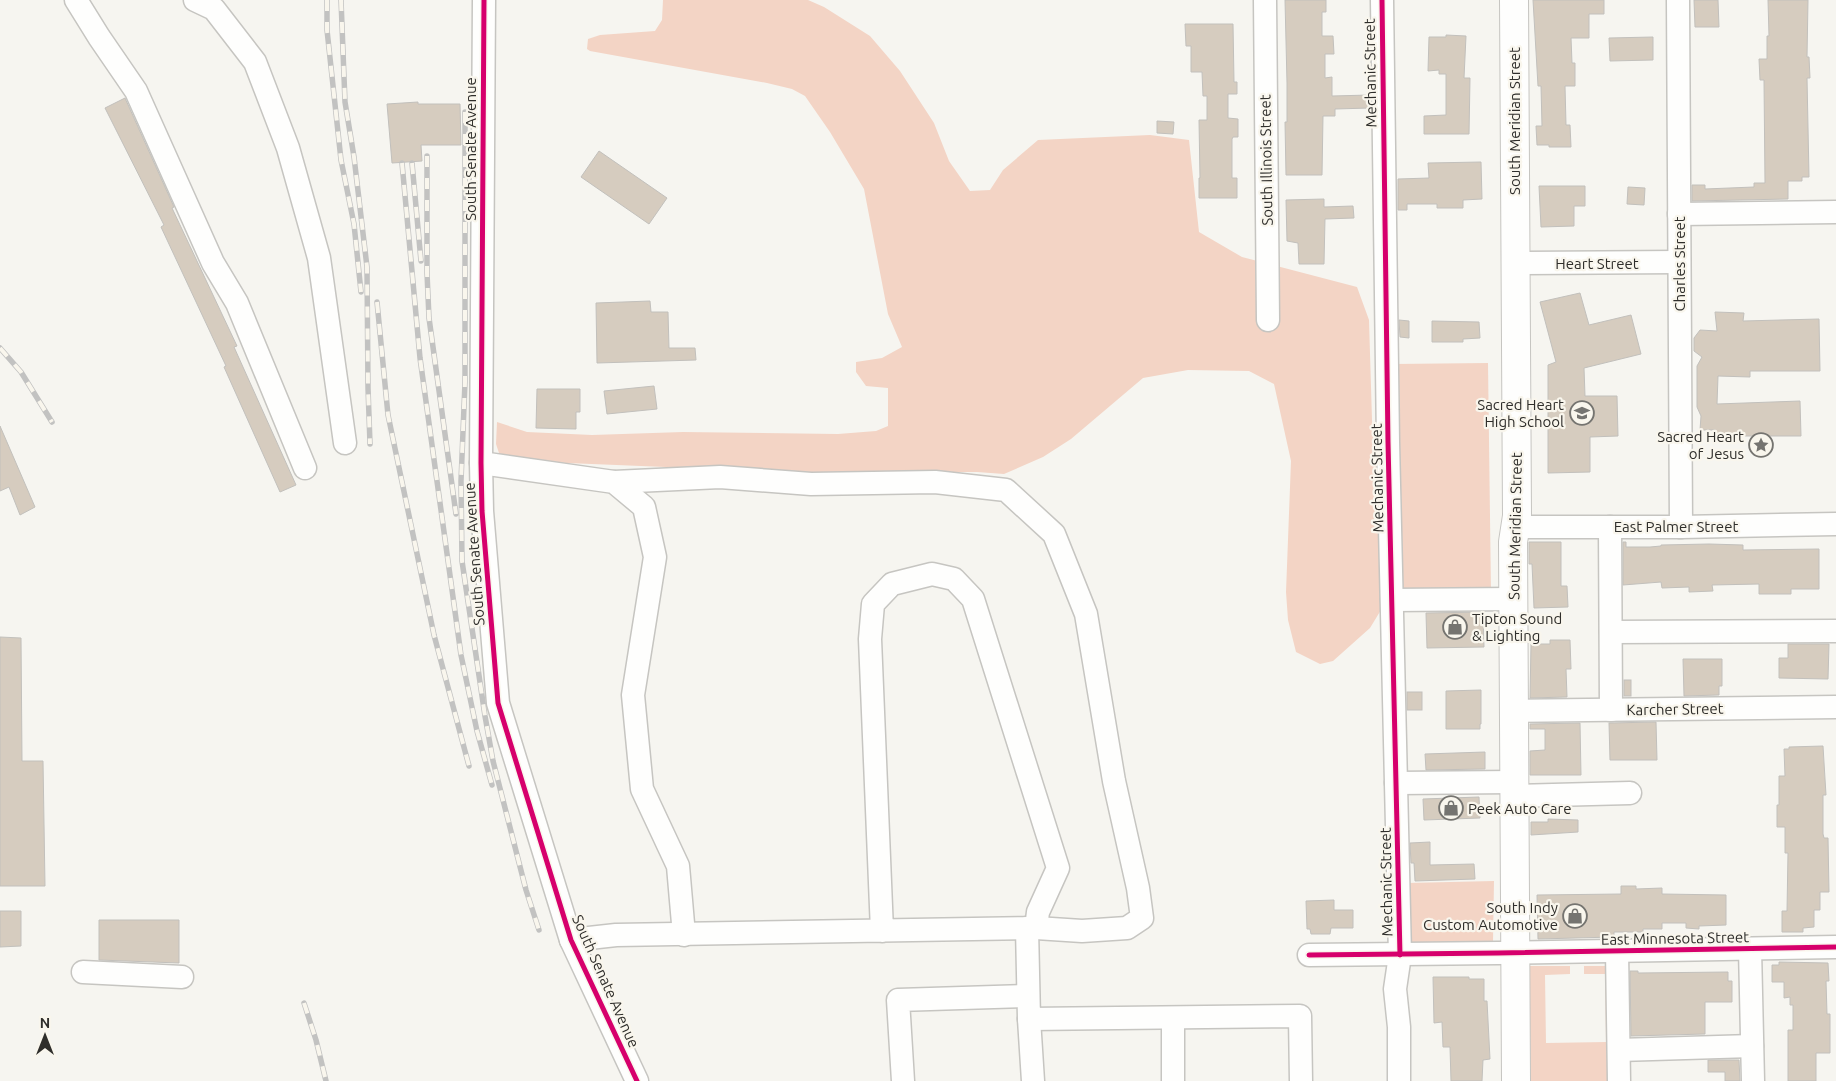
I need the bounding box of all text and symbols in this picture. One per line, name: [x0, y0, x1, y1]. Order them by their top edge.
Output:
street label: Mechanic Street: [1361, 18, 1379, 128]
street label: South Meridian Street: [1506, 47, 1523, 195]
street label: South Senate Avenue: [462, 77, 479, 221]
street label: South Illinois Street: [1256, 94, 1276, 226]
street label: Charles Street: [1671, 216, 1688, 312]
street label: Heart Street: [1555, 255, 1639, 272]
place label: Sacred Heart High School: [1477, 396, 1564, 430]
school or university icon: Sacred Heart High School: [1569, 400, 1595, 426]
street label: Mechanic Street: [1368, 423, 1386, 533]
place label: Sacred Heart of Jesus: [1657, 428, 1744, 462]
place icon: Sacred Heart of Jesus: [1748, 432, 1774, 458]
street label: South Meridian Street: [1505, 452, 1525, 600]
street label: South Senate Avenue: [461, 482, 487, 626]
street label: East Palmer Street: [1614, 518, 1738, 535]
place label: Tipton Sound & Lighting: [1472, 610, 1562, 644]
shop icon: Tipton Sound & Lighting: [1442, 614, 1468, 640]
street label: Karcher Street: [1626, 700, 1724, 718]
shop icon: Peek Auto Care: [1438, 795, 1464, 821]
place label: Peek Auto Care: [1468, 800, 1572, 817]
street label: Mechanic Street: [1377, 827, 1395, 937]
place label: South Indy Custom Automotive: [1423, 899, 1558, 933]
shop icon: South Indy Custom Automotive: [1562, 903, 1588, 929]
street label: South Senate Avenue: [569, 912, 643, 1050]
street label: East Minnesota Street: [1601, 928, 1749, 948]
north arrow: [20, 1011, 70, 1061]
text: N: [40, 1015, 50, 1031]

